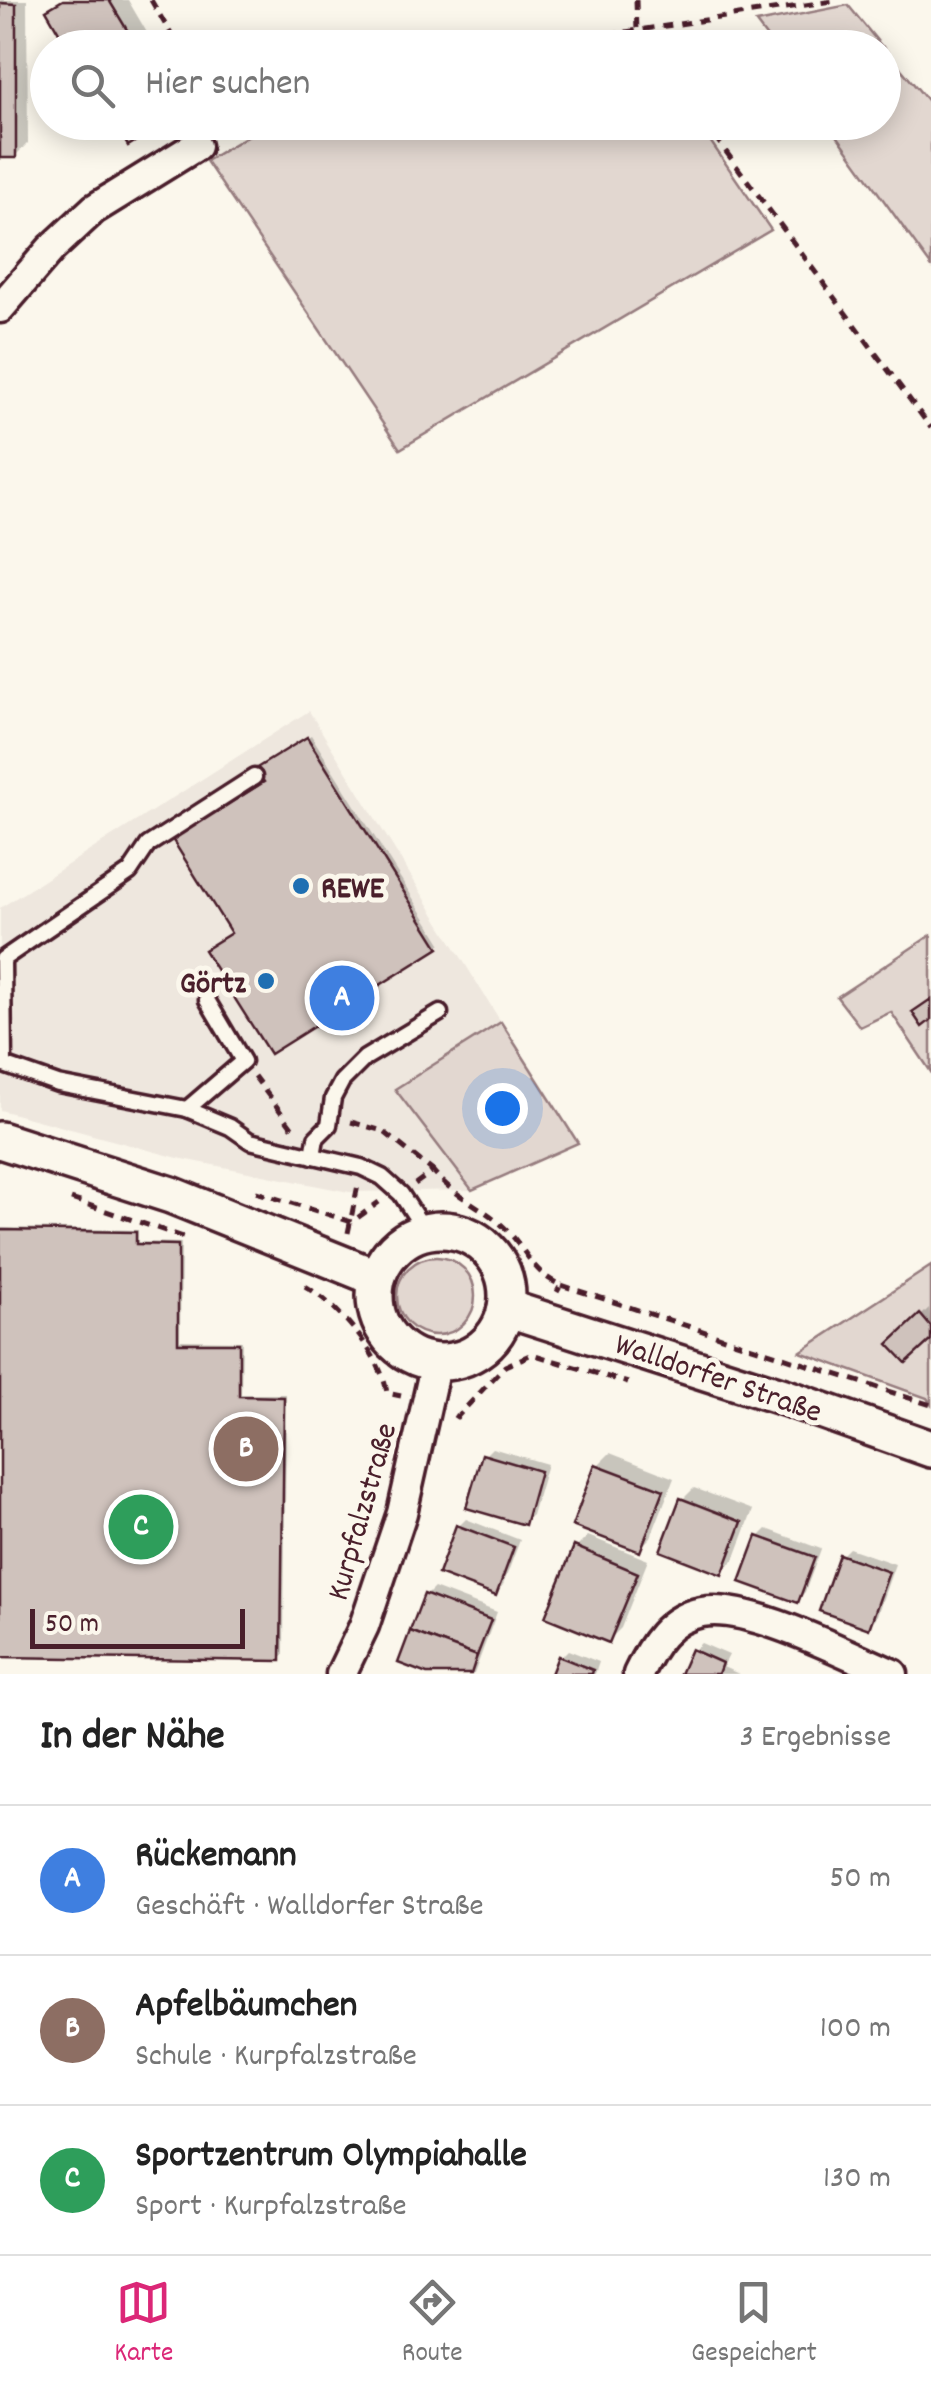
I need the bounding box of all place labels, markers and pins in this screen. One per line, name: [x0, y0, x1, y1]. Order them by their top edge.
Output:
place label: REWE: [321, 868, 384, 914]
marker: REWE: [290, 875, 312, 897]
pin: A: [310, 960, 374, 1036]
place label: Görtz: [180, 963, 247, 1009]
marker: Görtz: [255, 970, 277, 992]
pin: B: [214, 1412, 278, 1486]
pin: C: [108, 1490, 174, 1564]

